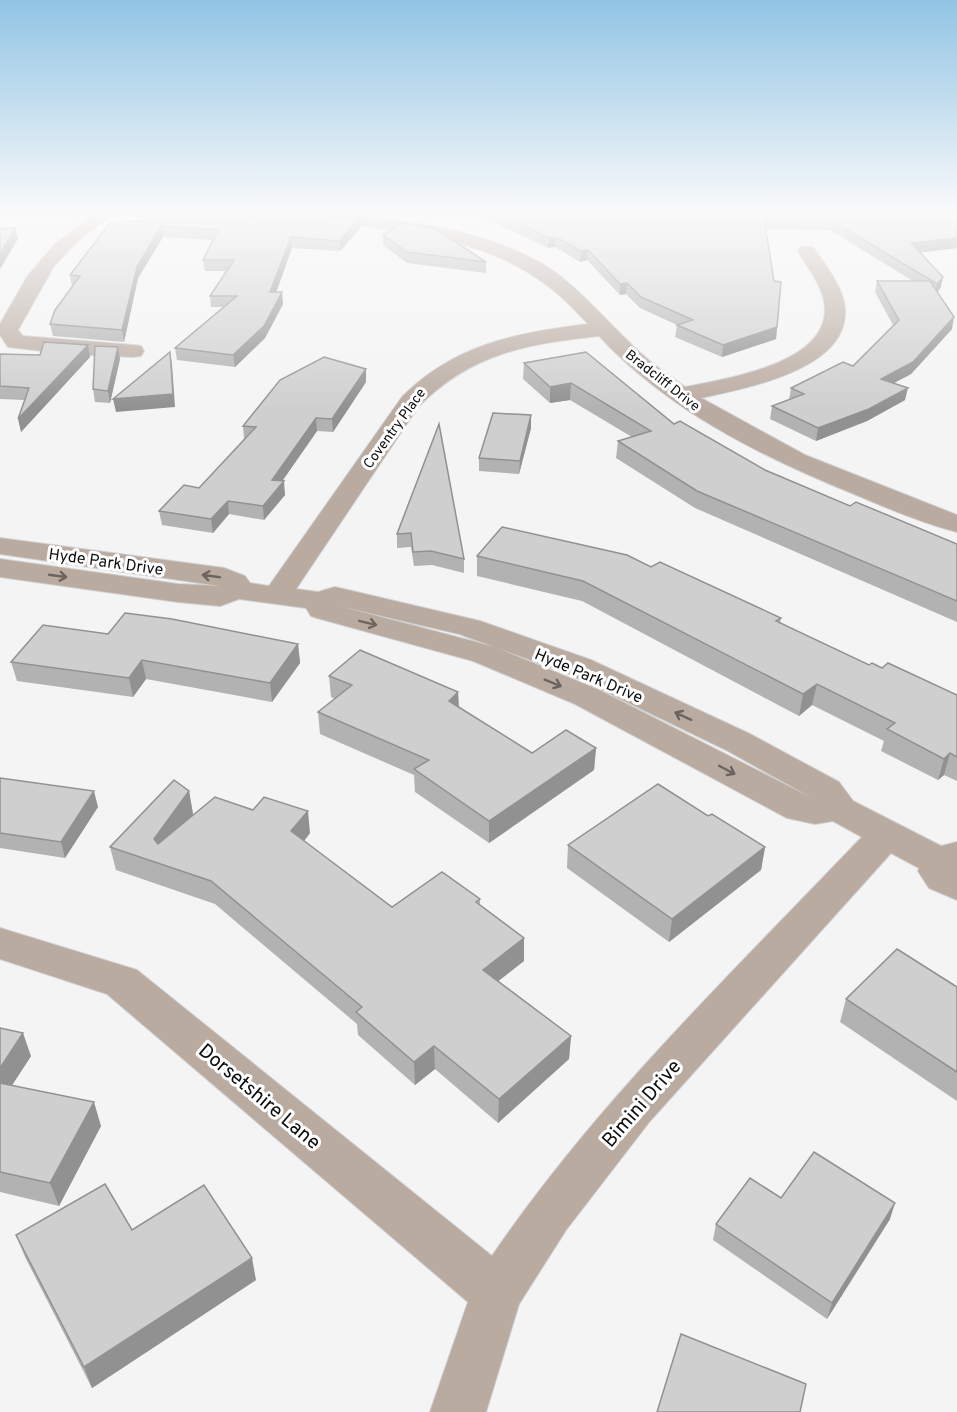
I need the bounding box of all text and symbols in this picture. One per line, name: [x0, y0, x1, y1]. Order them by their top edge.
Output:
street label: Bradcliff Drive: [621, 347, 703, 416]
street label: Coventry Place: [360, 385, 430, 472]
street label: Hyde Park Drive: [47, 545, 164, 581]
one-way arrow: [202, 570, 222, 581]
one-way arrow: [48, 571, 67, 582]
one-way arrow: [358, 617, 377, 629]
street label: Hyde Park Drive: [531, 645, 645, 709]
one-way arrow: [544, 678, 562, 689]
one-way arrow: [674, 709, 692, 721]
one-way arrow: [718, 765, 736, 777]
street label: Dorsetshire Lane: [192, 1039, 325, 1156]
street label: Bimini Drive: [597, 1055, 688, 1154]

